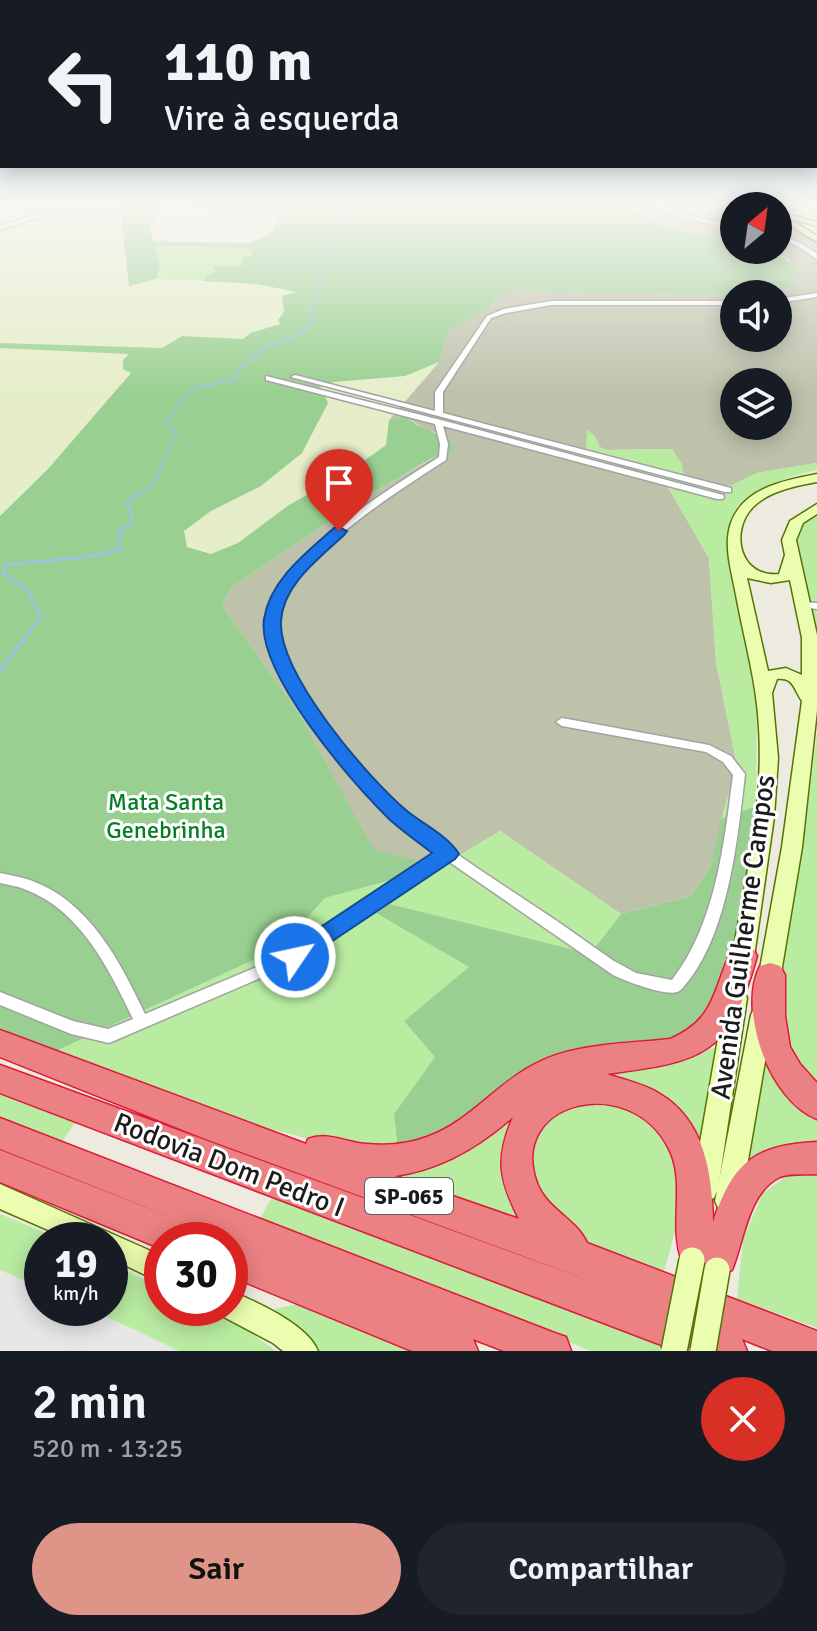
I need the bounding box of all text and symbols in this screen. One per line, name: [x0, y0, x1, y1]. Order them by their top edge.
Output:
text: 110 m: [164, 27, 312, 96]
icon: left: [32, 32, 136, 136]
text: Vire à esquerda: [164, 96, 400, 141]
north arrow: [720, 192, 792, 264]
map controls: [720, 192, 792, 440]
button: sound: [720, 280, 792, 352]
button: layers: [720, 368, 792, 440]
pin: [305, 449, 373, 531]
icon: arrive: [317, 461, 361, 505]
street label: Avenida Guilherme Campos: [703, 773, 783, 1101]
park label: Mata Santa Genebrinha: [106, 787, 226, 845]
position arrow: [253, 915, 337, 999]
street label: Rodovia Dom Pedro I: [109, 1105, 349, 1225]
road number: SP-065: [365, 1178, 453, 1214]
speed limit sign: 30: [144, 1222, 248, 1326]
text: 19: [54, 1239, 98, 1289]
text: km/h: [53, 1281, 99, 1306]
text: 2 min: [32, 1373, 147, 1432]
button: close: [701, 1377, 785, 1461]
text: 520 m · 13:25: [32, 1433, 183, 1465]
button: Sair: [32, 1523, 401, 1615]
button: Compartilhar: [417, 1523, 785, 1615]

